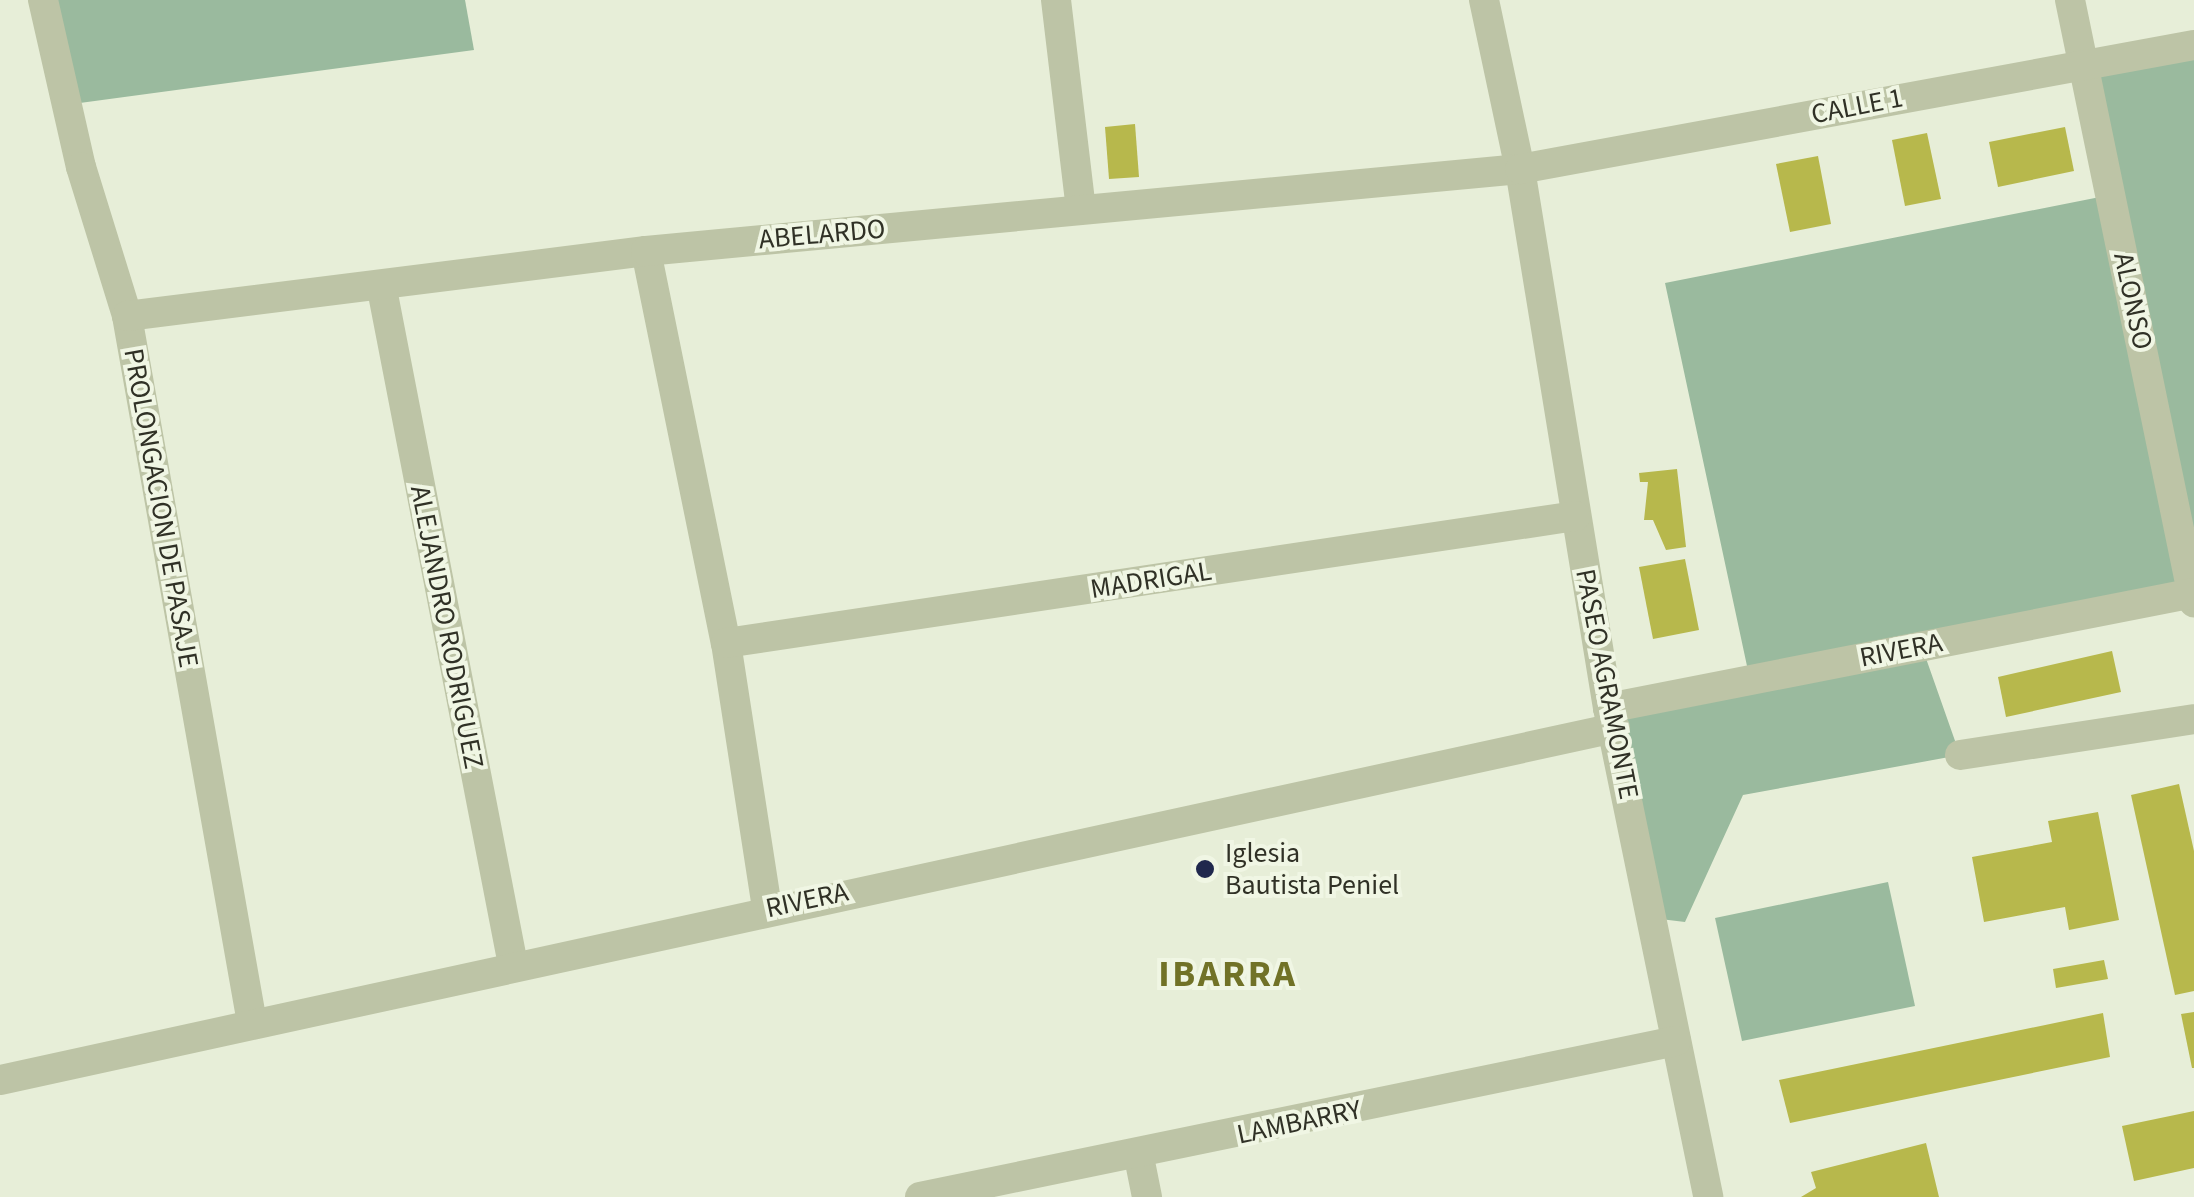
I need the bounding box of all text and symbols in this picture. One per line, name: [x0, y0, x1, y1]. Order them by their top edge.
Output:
street label: CALLE 1: [1808, 81, 1906, 131]
street label: ABELARDO: [757, 212, 887, 256]
street label: ALONSO: [2106, 249, 2160, 353]
street label: PROLONGACION DE PASAJE: [116, 346, 206, 670]
street label: ALEJANDRO RODRIGUEZ: [403, 483, 491, 771]
street label: MADRIGAL: [1088, 554, 1214, 606]
street label: PASEO AGRAMONTE: [1568, 566, 1646, 802]
street label: RIVERA: [1857, 626, 1945, 674]
place label: Iglesia Bautista Peniel: [1225, 836, 1399, 902]
marker: Iglesia Bautista Peniel: [1194, 858, 1216, 880]
street label: RIVERA: [763, 875, 851, 925]
district label: IBARRA: [1158, 952, 1298, 998]
street label: LAMBARRY: [1234, 1092, 1364, 1152]

